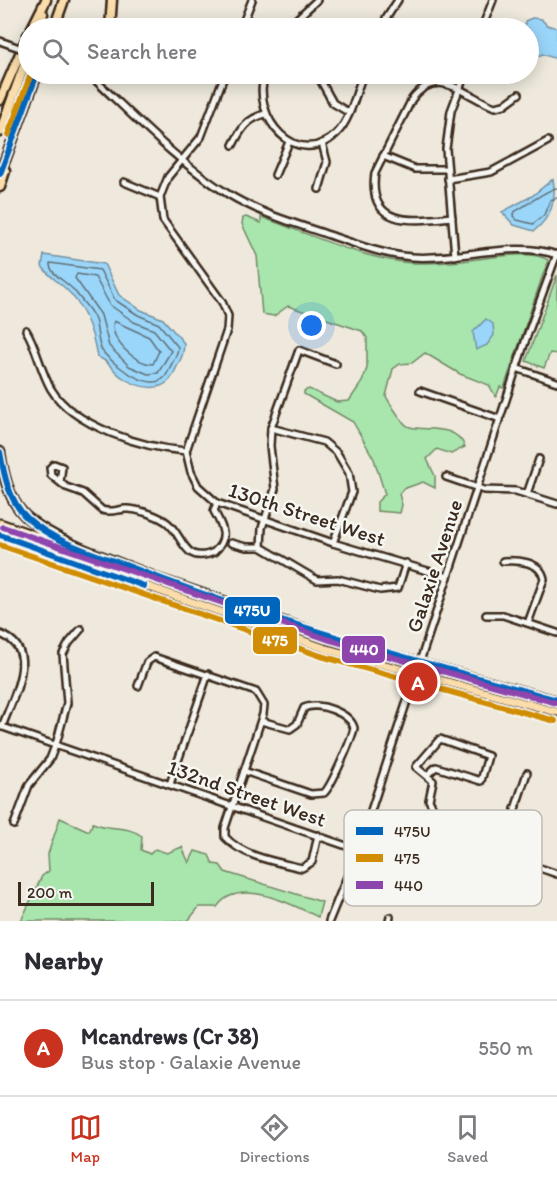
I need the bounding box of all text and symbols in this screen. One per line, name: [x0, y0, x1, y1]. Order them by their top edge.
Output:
search box: [18, 18, 539, 84]
icon: search: [39, 35, 72, 68]
text: Search here: [87, 38, 197, 65]
your location: [297, 311, 326, 340]
street label: 130th Street West: [225, 477, 389, 551]
street label: Galaxie Avenue: [401, 496, 467, 636]
line badge: 475U: [224, 596, 281, 625]
text: 475U: [234, 601, 270, 620]
line badge: 475: [252, 626, 298, 655]
text: 475: [262, 631, 289, 650]
line badge: 440: [341, 635, 386, 664]
text: 440: [349, 640, 379, 659]
pin: A: [398, 660, 438, 704]
street label: 132nd Street West: [164, 754, 330, 832]
legend: [344, 810, 542, 906]
text: 475U: [394, 822, 431, 841]
text: 475: [394, 849, 420, 868]
text: 440: [394, 876, 423, 895]
scale bar: [18, 879, 154, 906]
text: 200 m: [27, 883, 72, 902]
text: Nearby: [24, 944, 103, 976]
text: Mcandrews (Cr 38): [81, 1023, 259, 1050]
text: A: [37, 1036, 50, 1060]
text: 550 m: [478, 1036, 533, 1060]
text: Bus stop · Galaxie Avenue: [81, 1050, 301, 1074]
tab: Map: [69, 1111, 102, 1166]
tab: Directions: [239, 1111, 310, 1166]
tab: Saved: [447, 1111, 488, 1166]

